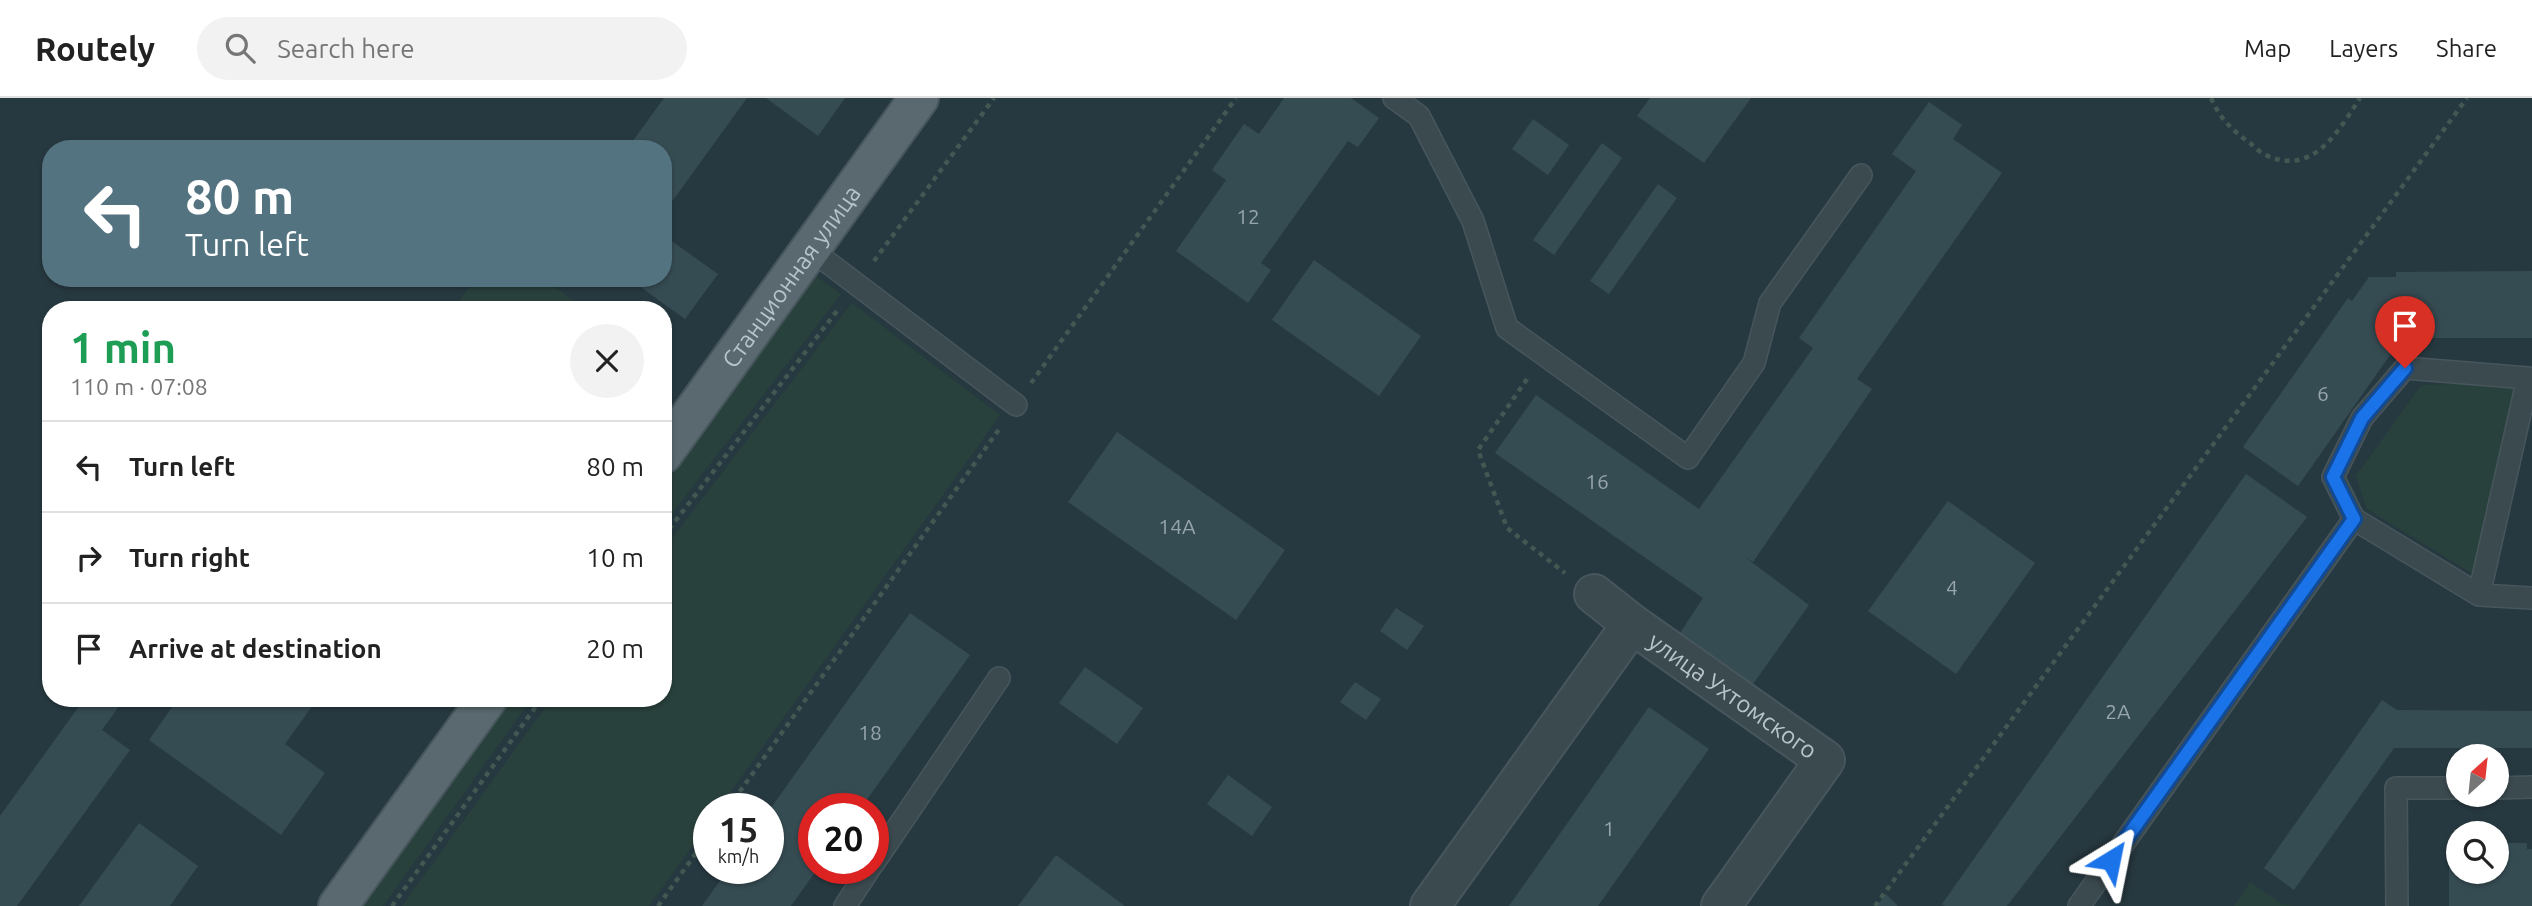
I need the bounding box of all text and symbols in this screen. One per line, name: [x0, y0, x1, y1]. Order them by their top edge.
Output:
search box: [197, 17, 687, 80]
icon: search: [221, 29, 259, 67]
text: Routely: [35, 30, 155, 67]
text: Search here: [277, 34, 415, 63]
text: Map: [2244, 35, 2291, 62]
text: Layers: [2329, 35, 2398, 62]
text: Share: [2436, 35, 2497, 62]
icon: left: [70, 168, 161, 259]
text: 80 m: [185, 168, 294, 223]
street label: Станционная улица: [716, 180, 865, 373]
house number: 12: [1236, 204, 1260, 228]
text: Turn left: [185, 226, 309, 262]
pin: [2375, 296, 2435, 368]
icon: arrive: [2386, 307, 2424, 345]
text: 1 min: [70, 324, 176, 371]
button: close: [570, 324, 644, 398]
text: 110 m · 07:08: [70, 374, 208, 399]
house number: 6: [2317, 381, 2329, 405]
icon: left: [70, 448, 108, 486]
text: Turn left: [129, 452, 235, 481]
text: 80 m: [586, 452, 644, 481]
house number: 16: [1585, 469, 1609, 493]
house number: 14А: [1158, 514, 1196, 538]
icon: right: [70, 539, 108, 577]
text: Turn right: [129, 543, 250, 572]
text: 10 m: [586, 543, 644, 572]
house number: 4: [1946, 575, 1958, 599]
street label: улица Ухтомского: [1644, 627, 1823, 764]
icon: arrive: [70, 630, 108, 668]
text: Arrive at destination: [129, 634, 382, 663]
text: 20 m: [586, 634, 644, 663]
house number: 2А: [2105, 699, 2131, 723]
house number: 18: [858, 720, 882, 744]
north arrow: [2446, 744, 2510, 807]
map controls: [2446, 744, 2509, 884]
speed limit sign: 20: [798, 793, 889, 884]
text: 15: [719, 809, 758, 849]
house number: 1: [1603, 816, 1615, 840]
button: search: [2446, 821, 2509, 884]
position arrow: [2074, 823, 2148, 897]
text: km/h: [718, 846, 759, 866]

